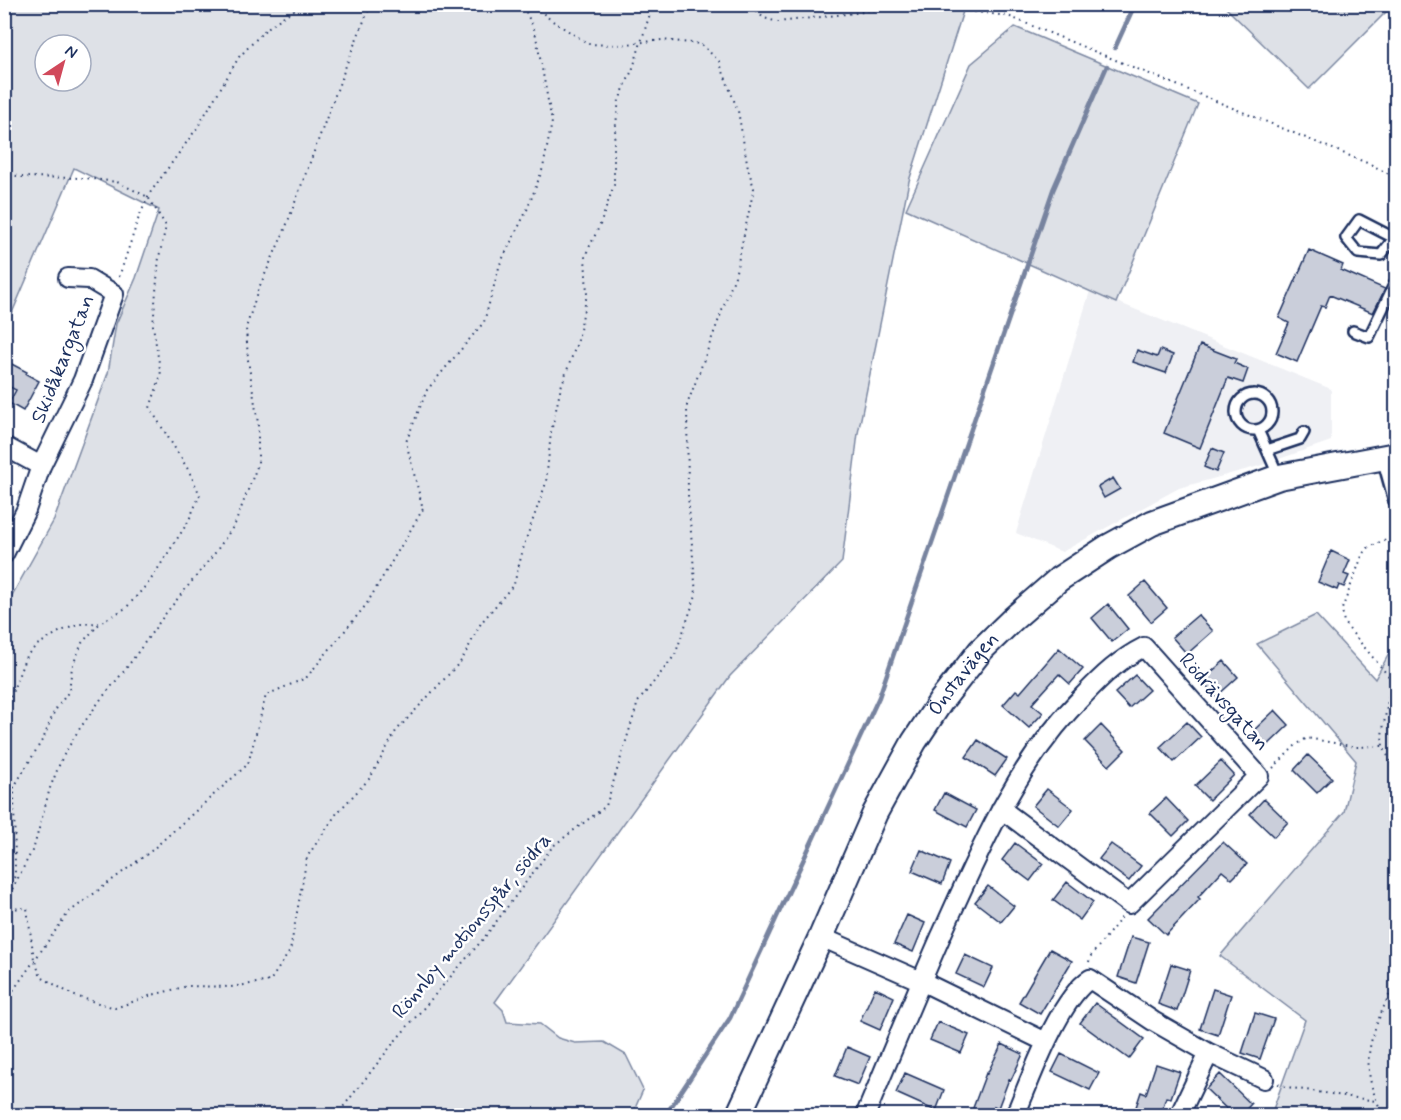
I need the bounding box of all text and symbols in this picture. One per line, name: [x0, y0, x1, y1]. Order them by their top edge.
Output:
north arrow: [33, 33, 93, 93]
text: N: [60, 40, 81, 64]
street label: Skidåkargatan: [24, 291, 102, 428]
street label: Önstavägen: [921, 626, 1006, 721]
street label: Rödrävsgatan: [1172, 647, 1276, 758]
street label: Rönnby motionsspår, södra: [386, 827, 558, 1025]

